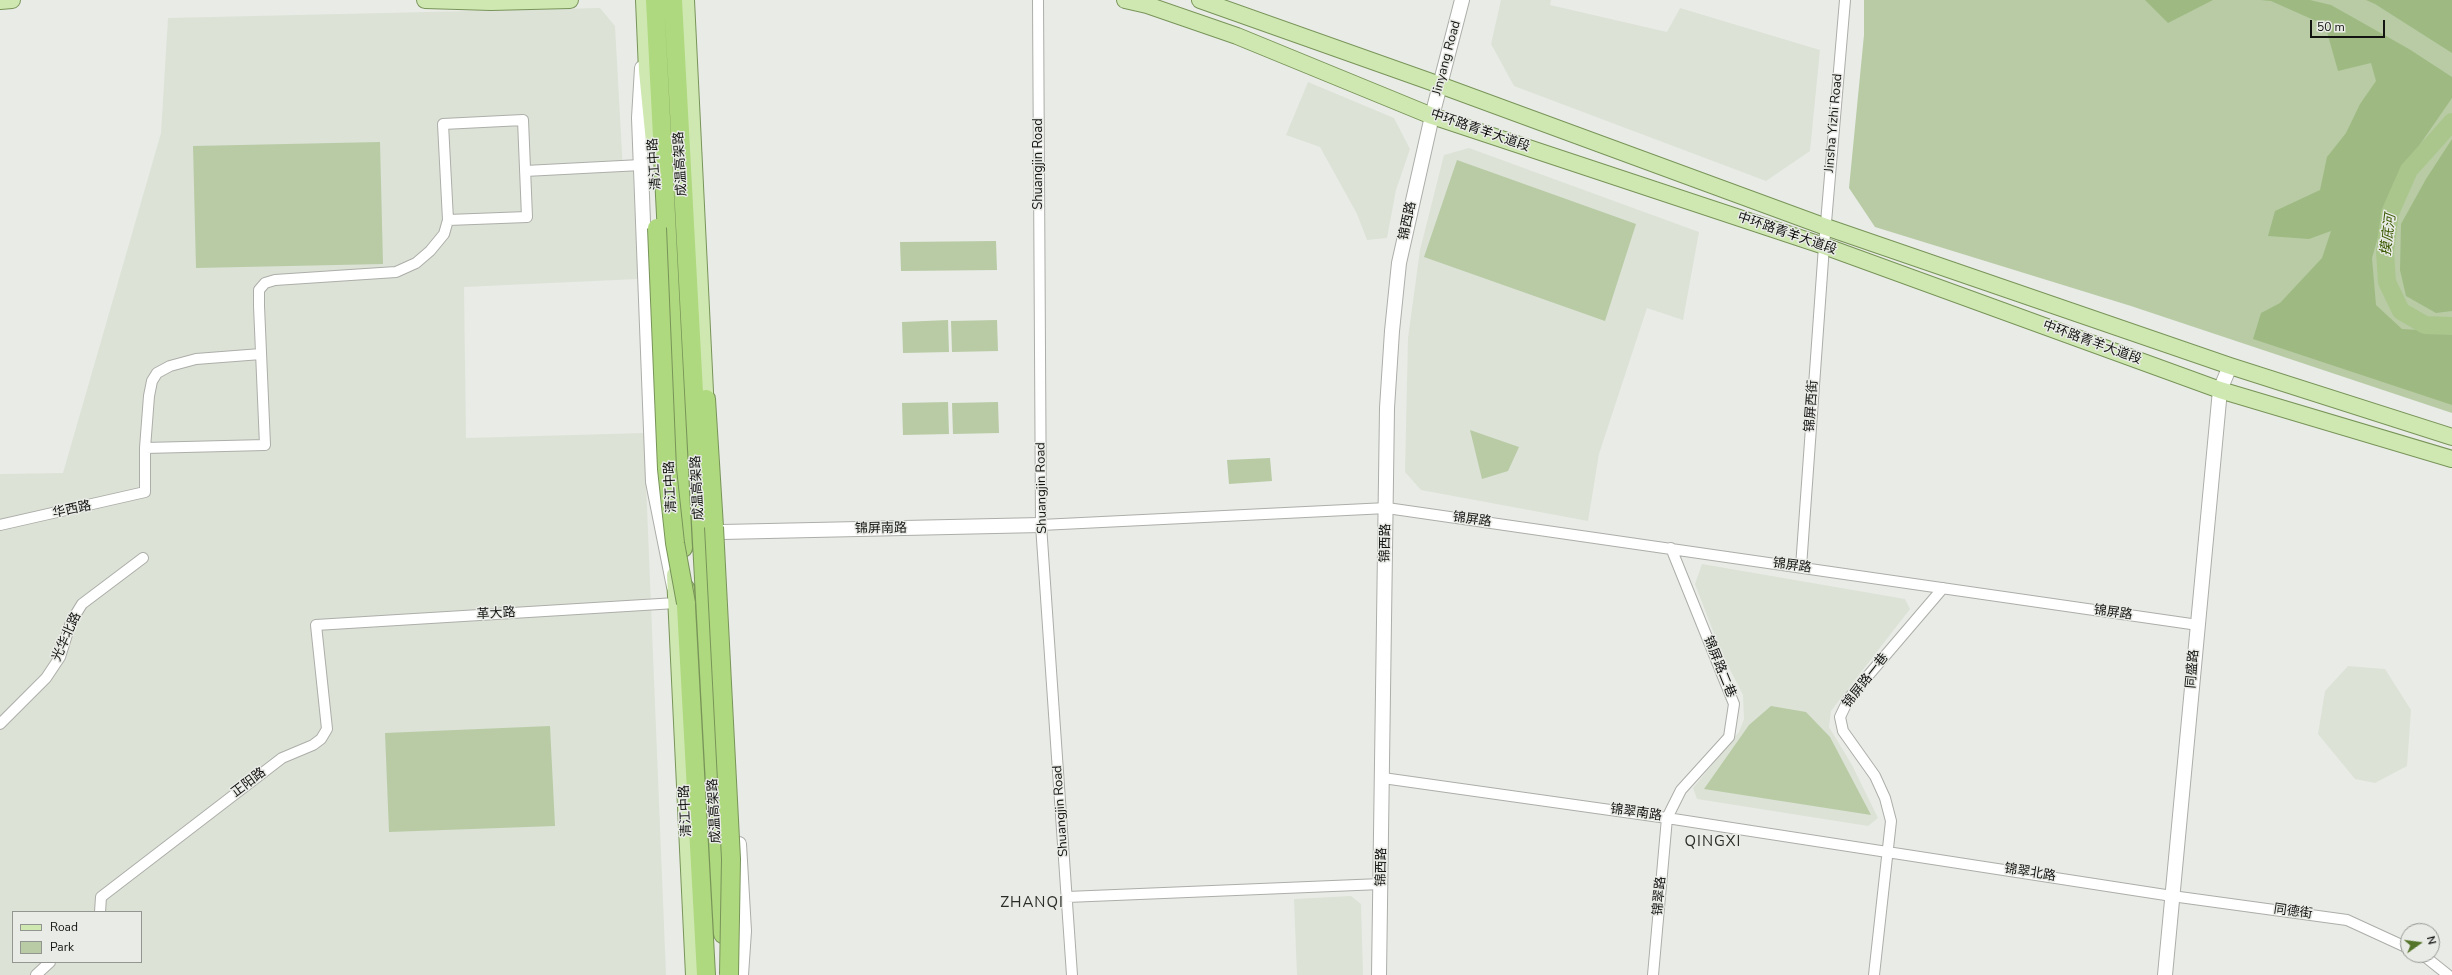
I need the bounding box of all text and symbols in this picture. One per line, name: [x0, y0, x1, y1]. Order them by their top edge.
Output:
scale bar: [2312, 12, 2387, 38]
street label: Jinyang Road: [1430, 19, 1464, 97]
text: 50 m: [2317, 19, 2345, 35]
street label: Jinsha Yizhi Road: [1822, 73, 1846, 173]
street label: 中环路青羊大道段: [1428, 107, 1532, 155]
street label: Shuangjin Road: [1031, 118, 1047, 210]
street label: 成温高架路: [672, 131, 690, 197]
street label: 清江中路: [645, 138, 665, 190]
street label: 锦西路: [1396, 200, 1420, 242]
street label: 中环路青羊大道段: [1735, 210, 1839, 258]
water label: 摸底河: [2378, 213, 2400, 257]
street label: 中环路青羊大道段: [2040, 318, 2144, 368]
street label: 锦屏西街: [1802, 380, 1822, 432]
street label: Shuangjin Road: [1033, 442, 1051, 534]
street label: 成温高架路: [689, 455, 707, 521]
street label: 清江中路: [662, 461, 680, 513]
street label: 华西路: [51, 498, 93, 522]
street label: 锦屏路: [1452, 510, 1492, 530]
street label: 锦屏南路: [855, 521, 907, 537]
street label: 锦西路: [1378, 523, 1394, 563]
street label: 锦屏路: [1772, 556, 1812, 576]
street label: 锦屏路: [2093, 603, 2133, 623]
street label: 革大路: [476, 605, 516, 623]
street label: 光华北路: [49, 610, 85, 664]
street label: 锦屏路二巷: [1700, 634, 1738, 700]
street label: 同盛路: [2184, 649, 2202, 689]
street label: 锦屏路一巷: [1840, 651, 1892, 711]
street label: 正阳路: [229, 765, 269, 801]
street label: Shuangjin Road: [1050, 765, 1072, 857]
street label: 成温高架路: [706, 778, 724, 844]
street label: 清江中路: [677, 785, 695, 837]
street label: 锦翠南路: [1609, 802, 1663, 824]
district label: QINGXI: [1685, 833, 1741, 851]
street label: 锦西路: [1374, 847, 1390, 887]
street label: 锦翠北路: [2003, 861, 2057, 885]
street label: 锦翠路: [1651, 876, 1669, 916]
district label: ZHANQI: [1000, 894, 1064, 912]
street label: 同德街: [2273, 902, 2313, 922]
legend: [12, 911, 142, 963]
text: Road: [50, 919, 78, 935]
north arrow: [2400, 923, 2440, 963]
text: N: [2423, 934, 2439, 946]
text: Park: [50, 939, 74, 955]

